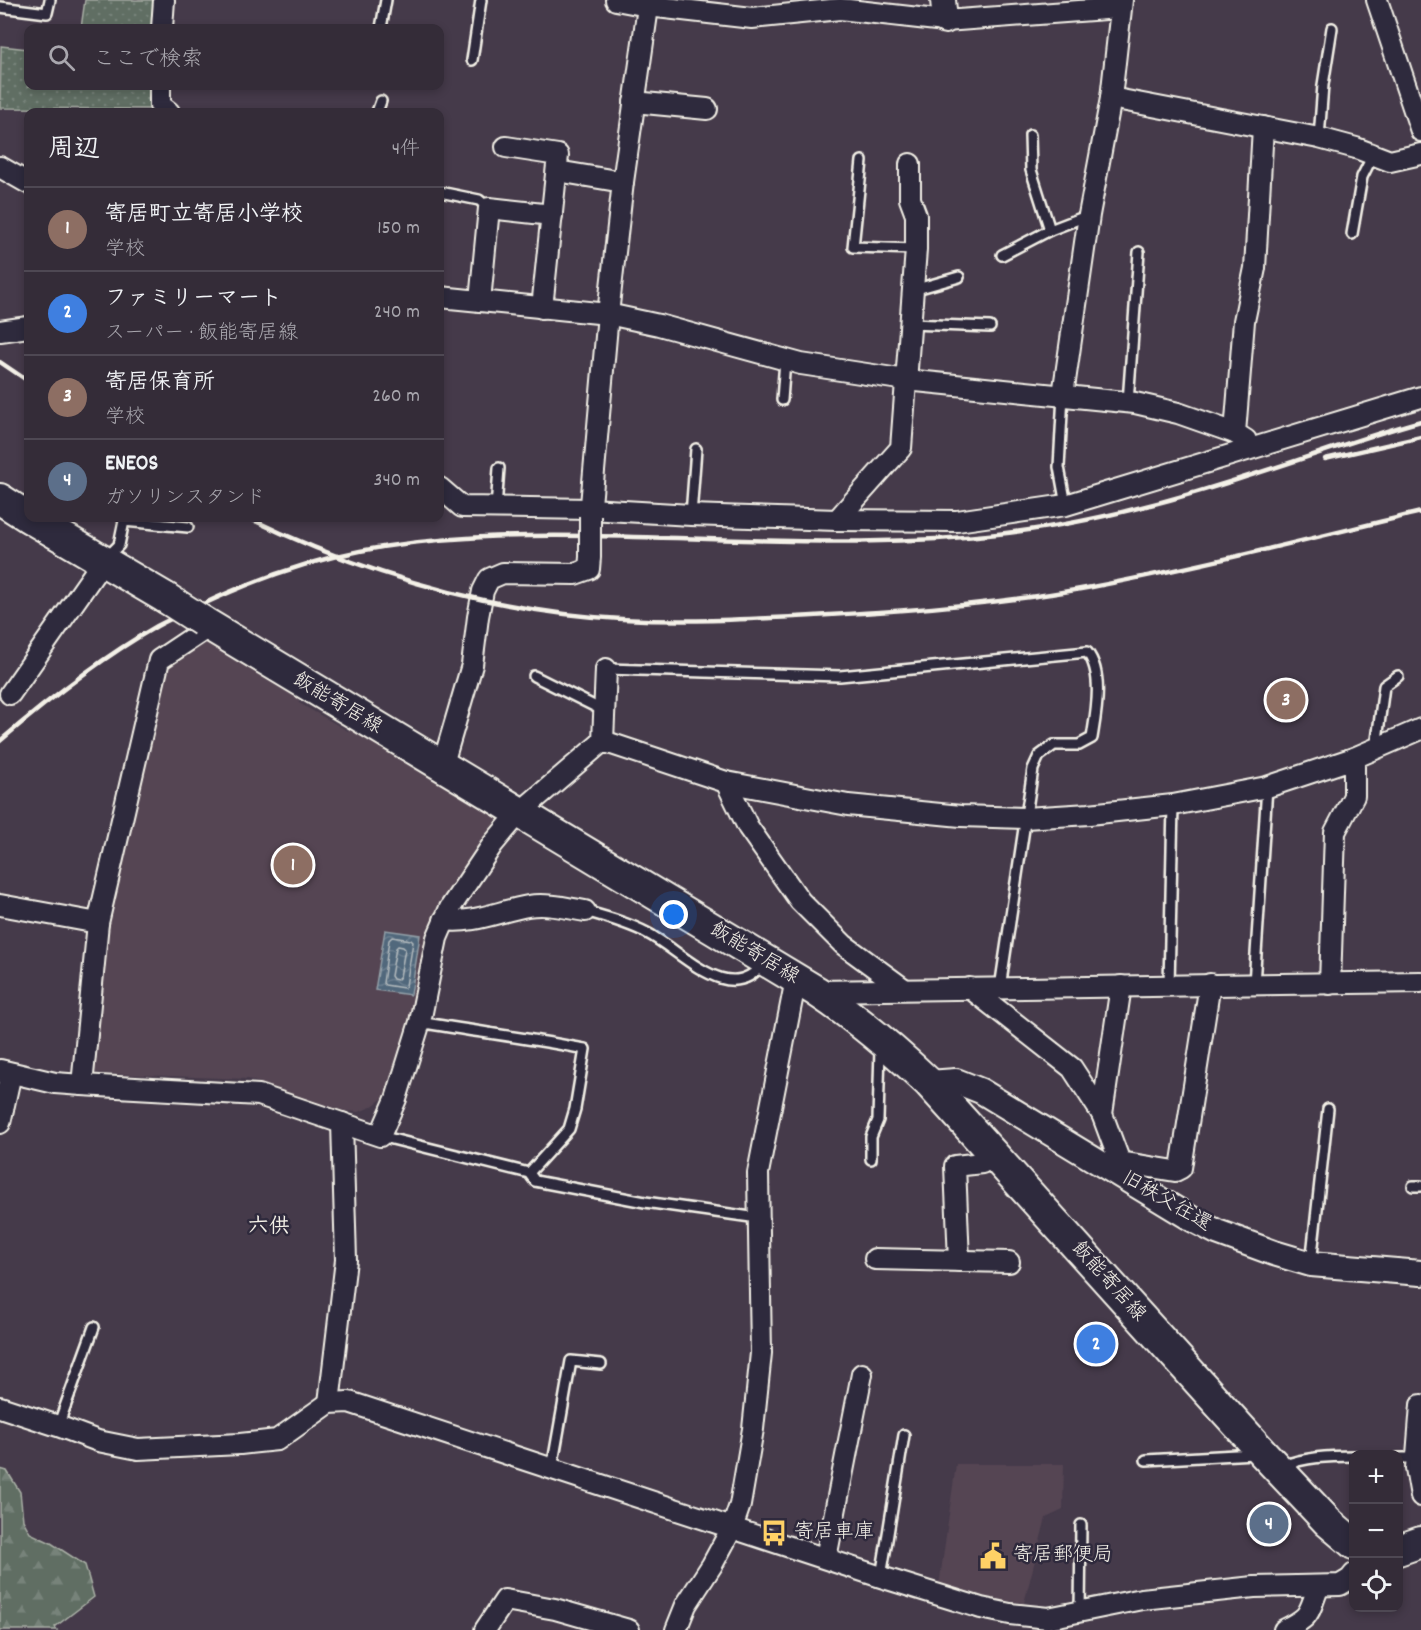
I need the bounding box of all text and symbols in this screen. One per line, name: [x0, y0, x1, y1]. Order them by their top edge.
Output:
search box: [24, 24, 444, 90]
icon: search: [45, 41, 78, 74]
text: ここで検索: [93, 45, 203, 76]
text: 周辺: [48, 132, 100, 169]
text: 4件: [392, 136, 420, 164]
text: 寄居町立寄居小学校: [105, 200, 303, 231]
text: 1: [65, 215, 70, 243]
text: 150 m: [377, 215, 420, 243]
text: 学校: [105, 236, 145, 264]
text: ファミリーマート: [105, 284, 282, 315]
text: 2: [63, 299, 72, 327]
text: 240 m: [374, 299, 420, 327]
text: スーパー · 飯能寄居線: [105, 320, 298, 348]
text: 寄居保育所: [105, 368, 215, 399]
text: 3: [63, 383, 72, 411]
text: 260 m: [372, 383, 420, 411]
text: 学校: [105, 404, 145, 432]
text: ENEOS: [105, 449, 158, 480]
text: 4: [63, 467, 72, 495]
text: 340 m: [374, 467, 420, 495]
text: ガソリンスタンド: [105, 485, 265, 513]
street label: 飯能寄居線: [287, 666, 387, 742]
pin: 3: [1266, 678, 1306, 722]
pin: 1: [274, 842, 312, 888]
your location: [659, 900, 688, 929]
street label: 飯能寄居線: [704, 916, 804, 992]
street label: 旧秩父往還: [1116, 1165, 1216, 1239]
district label: 六供: [248, 1213, 290, 1243]
street label: 飯能寄居線: [1064, 1235, 1152, 1329]
pin: 2: [1076, 1322, 1116, 1366]
map controls: [1349, 1450, 1403, 1612]
button: +: [1349, 1450, 1403, 1504]
pin: 4: [1250, 1502, 1288, 1546]
button: −: [1349, 1504, 1403, 1558]
bus stop icon: 寄居車庫: [759, 1518, 789, 1548]
place label: 寄居車庫: [794, 1519, 874, 1547]
public building icon: 寄居郵便局: [978, 1541, 1008, 1571]
place label: 寄居郵便局: [1013, 1542, 1113, 1570]
button: locate: [1349, 1558, 1403, 1612]

